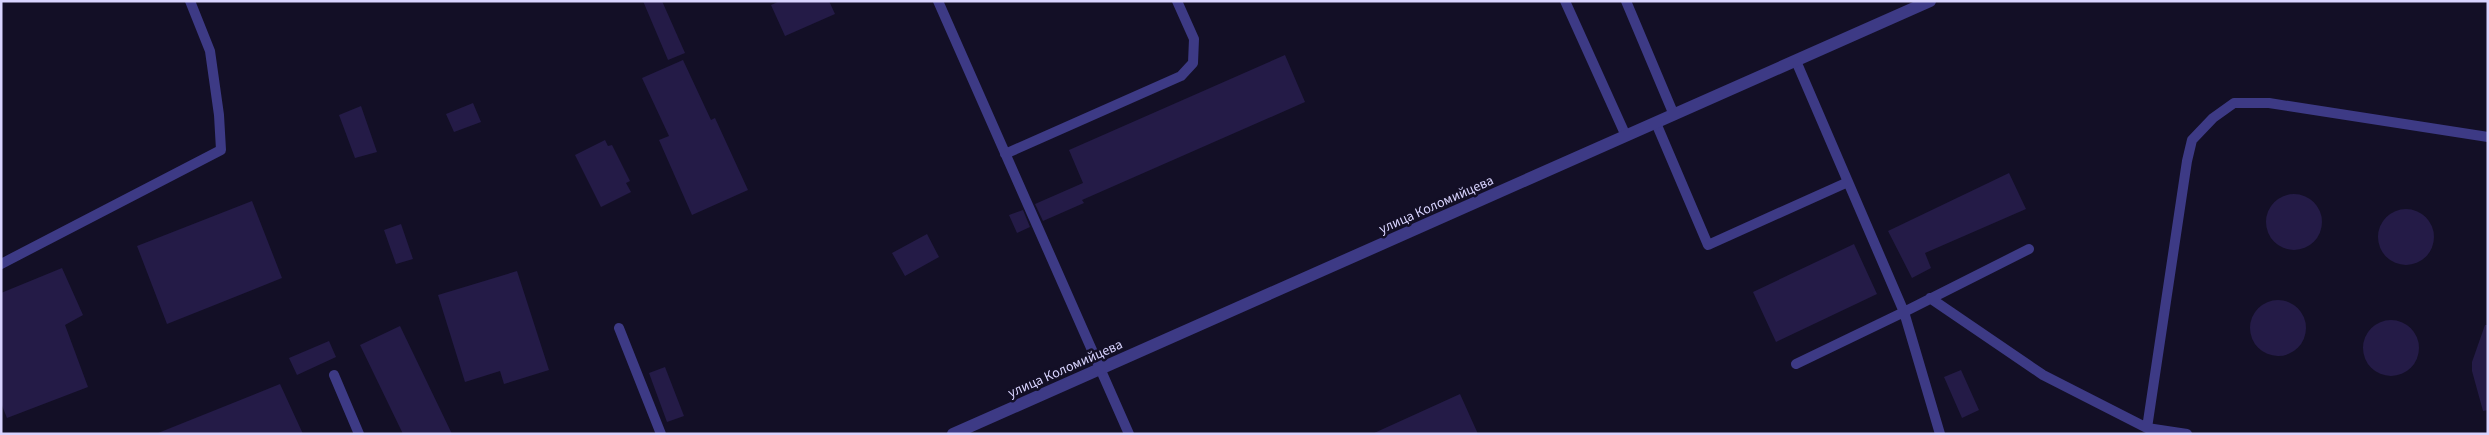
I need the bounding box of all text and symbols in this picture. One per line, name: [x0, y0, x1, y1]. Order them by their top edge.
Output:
street label: улица Коломийцева: [1376, 171, 1497, 239]
street label: улица Коломийцева: [1005, 335, 1126, 403]

